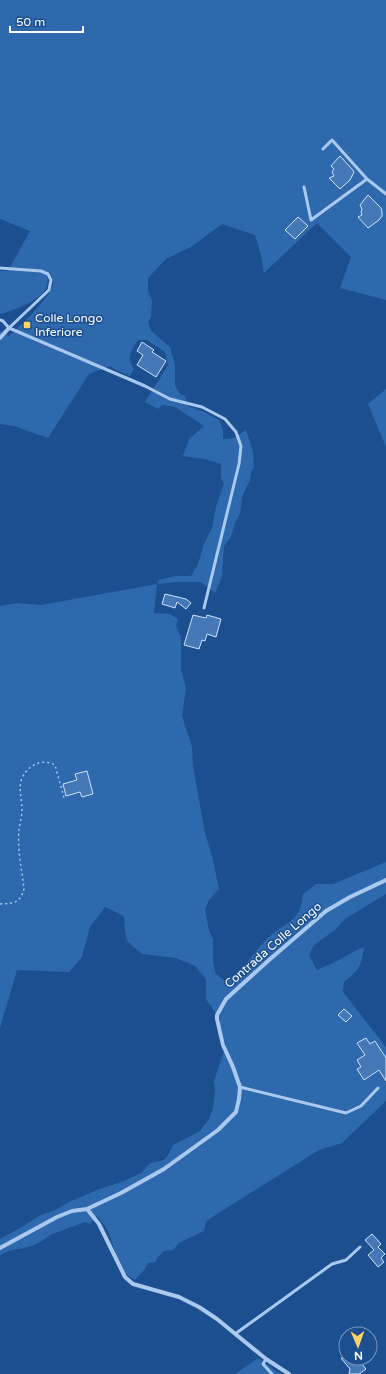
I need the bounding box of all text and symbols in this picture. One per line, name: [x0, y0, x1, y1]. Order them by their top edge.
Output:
scale bar: [10, 8, 83, 34]
text: 50 m: [16, 15, 45, 29]
place label: Colle Longo Inferiore: [35, 311, 103, 339]
marker: Colle Longo Inferiore: [22, 320, 32, 330]
street label: Contrada Colle Longo: [222, 899, 324, 991]
north arrow: [338, 1326, 378, 1366]
text: N: [354, 1349, 363, 1362]

